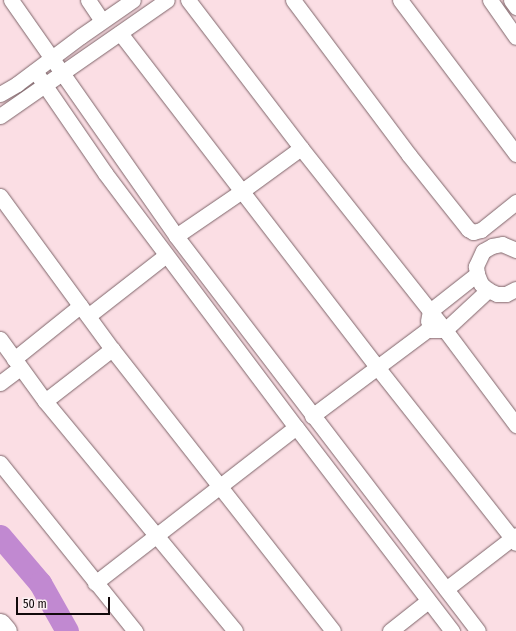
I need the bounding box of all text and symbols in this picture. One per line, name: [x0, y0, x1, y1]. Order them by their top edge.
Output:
scale bar: [18, 589, 112, 615]
text: 50 m: [23, 597, 47, 611]

